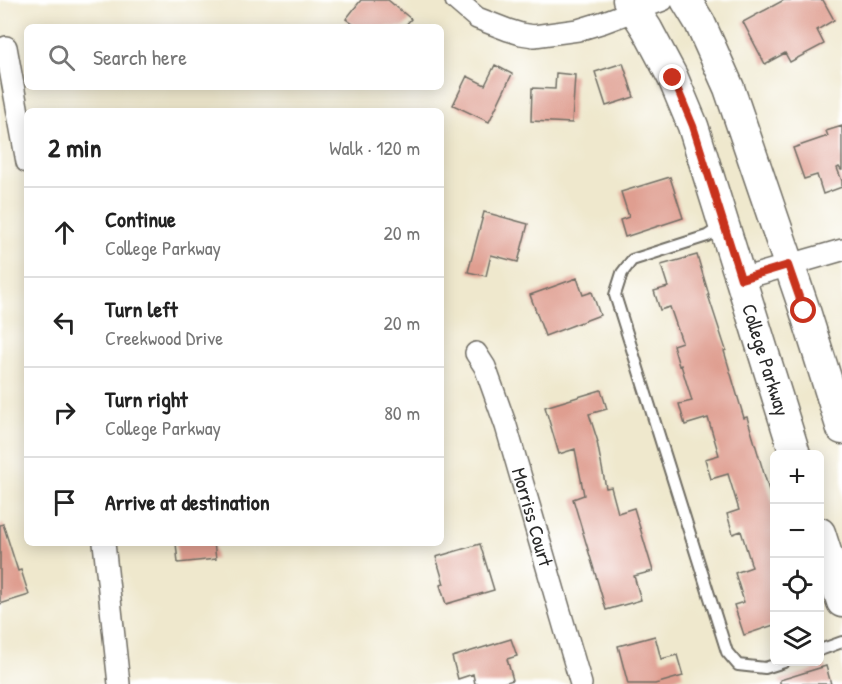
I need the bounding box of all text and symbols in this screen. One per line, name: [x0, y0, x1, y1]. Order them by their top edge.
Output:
search box: [24, 24, 444, 90]
icon: search: [45, 41, 78, 74]
text: Search here: [93, 42, 187, 72]
route end: [659, 64, 685, 90]
text: 2 min: [48, 130, 101, 165]
text: Walk · 120 m: [329, 134, 420, 161]
text: Continue: [105, 204, 176, 234]
icon: ahead: [48, 216, 81, 249]
text: 20 m: [383, 219, 420, 246]
text: College Parkway: [105, 234, 221, 261]
text: Turn left: [105, 294, 178, 324]
route start: [790, 297, 816, 323]
street label: College Parkway: [736, 300, 796, 419]
icon: left: [48, 306, 81, 339]
text: 20 m: [383, 309, 420, 336]
text: Creekwood Drive: [105, 324, 223, 351]
text: Turn right: [105, 384, 188, 414]
icon: right: [48, 396, 81, 429]
text: 80 m: [384, 399, 420, 426]
text: College Parkway: [105, 414, 221, 441]
map controls: [770, 450, 824, 666]
button: +: [770, 450, 824, 504]
street label: Morriss Court: [506, 464, 560, 570]
icon: arrive: [48, 486, 81, 519]
text: Arrive at destination: [105, 487, 270, 517]
button: −: [770, 504, 824, 558]
button: locate: [770, 558, 824, 612]
button: layers: [770, 612, 824, 666]

